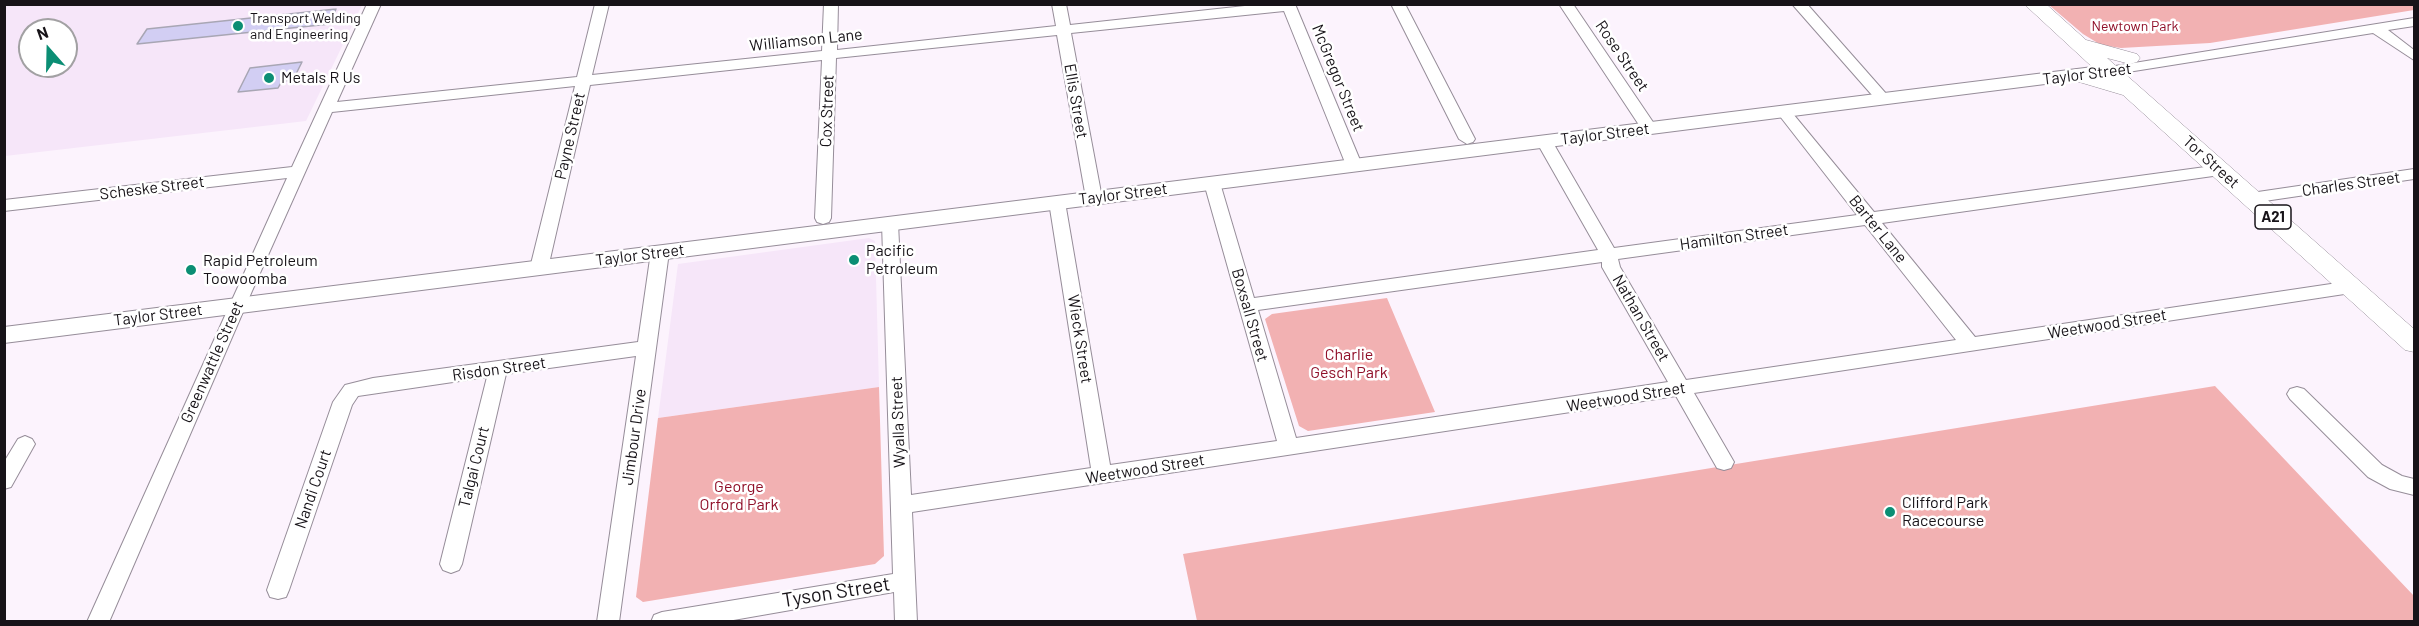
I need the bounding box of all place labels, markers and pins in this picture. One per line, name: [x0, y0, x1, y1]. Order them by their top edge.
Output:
place label: Transport Welding and Engineering: [250, 10, 361, 42]
marker: Transport Welding and Engineering: [231, 19, 245, 33]
place label: Metals R Us: [281, 68, 360, 88]
marker: Metals R Us: [262, 71, 276, 85]
place label: Pacific Petroleum: [866, 241, 938, 279]
place label: Rapid Petroleum Toowoomba: [203, 251, 318, 289]
marker: Pacific Petroleum: [847, 253, 861, 267]
marker: Rapid Petroleum Toowoomba: [184, 263, 198, 277]
place label: Clifford Park Racecourse: [1902, 493, 1988, 531]
marker: Clifford Park Racecourse: [1883, 505, 1897, 519]

